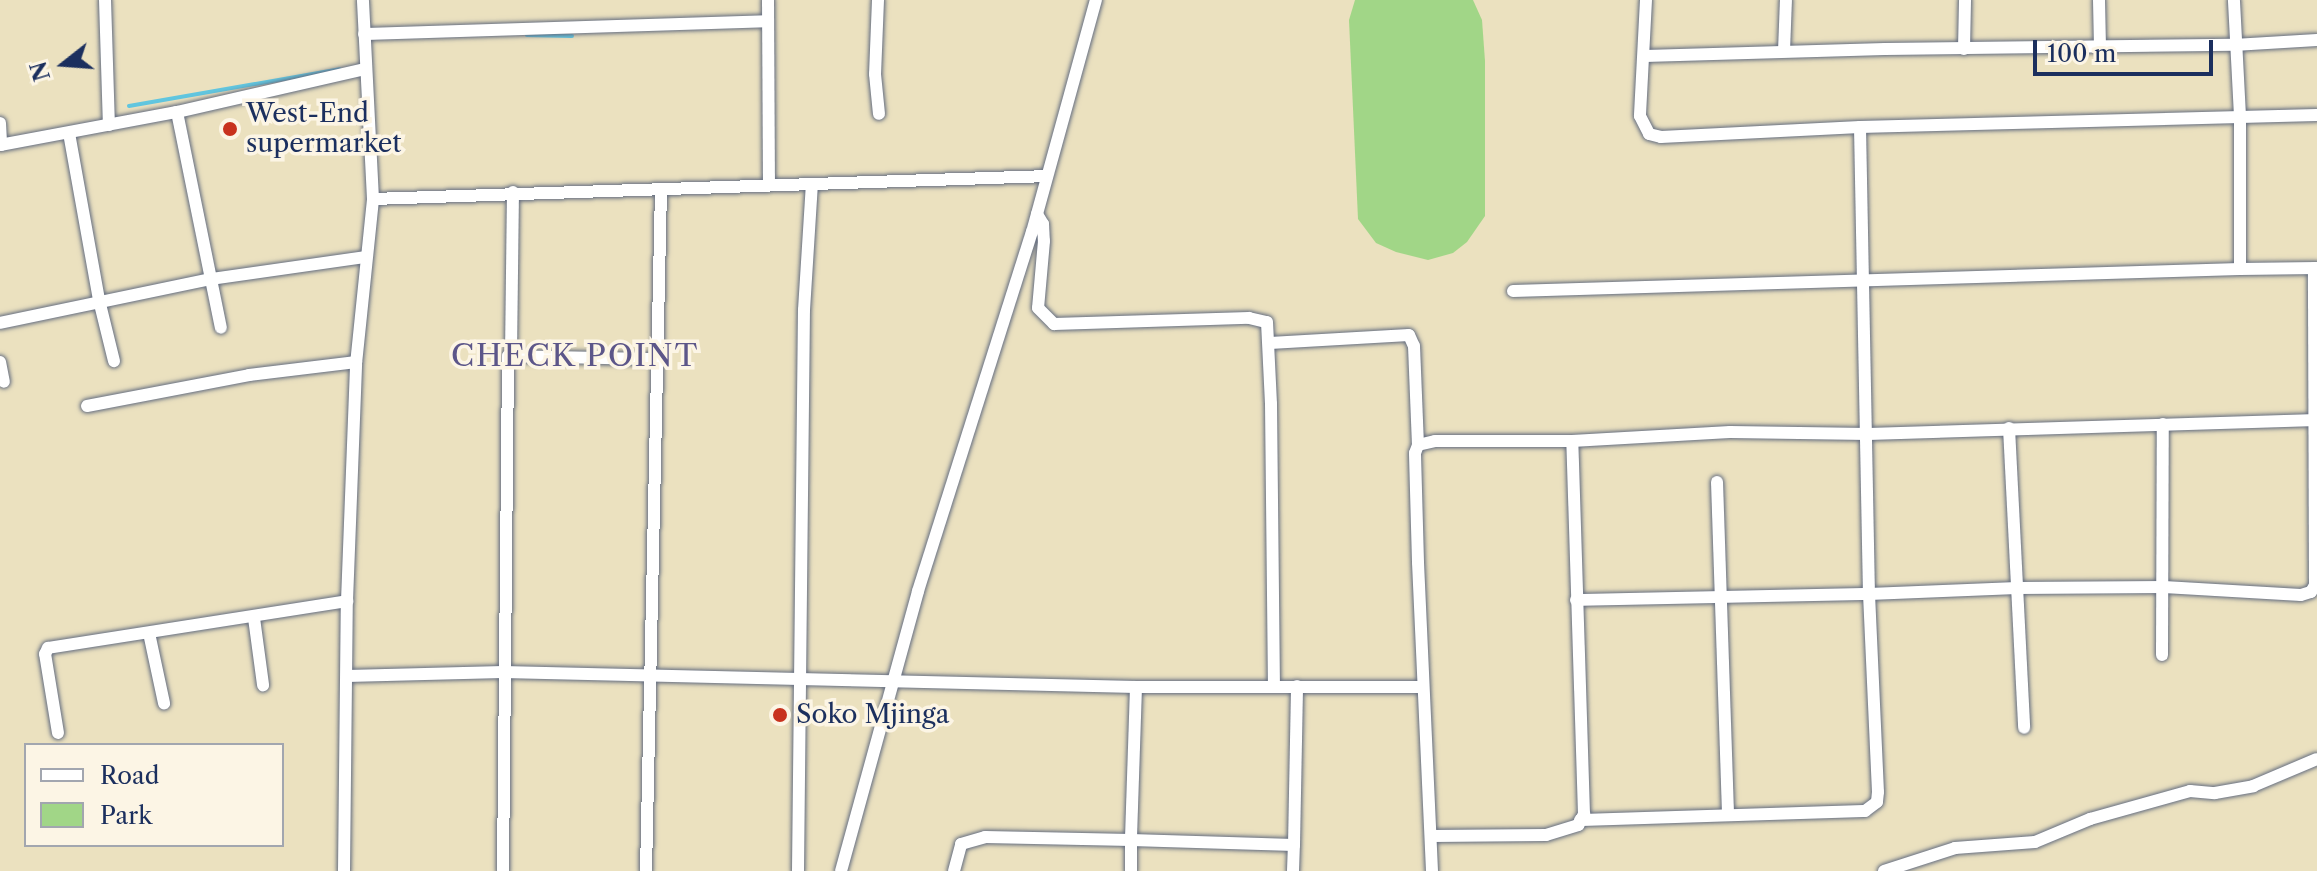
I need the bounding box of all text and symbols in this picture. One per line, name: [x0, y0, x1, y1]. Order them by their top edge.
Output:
north arrow: [24, 24, 104, 104]
scale bar: [2037, 24, 2217, 74]
text: 100 m: [2047, 39, 2116, 68]
text: N: [25, 58, 56, 84]
place label: West-End supermarket: [246, 98, 402, 160]
marker: West-End supermarket: [221, 120, 239, 138]
district label: CHECK POINT: [451, 338, 699, 374]
place label: Soko Mjinga: [796, 699, 949, 731]
marker: Soko Mjinga: [771, 706, 789, 724]
legend: [24, 743, 284, 847]
text: Road: [100, 761, 159, 790]
text: Park: [100, 801, 152, 830]

